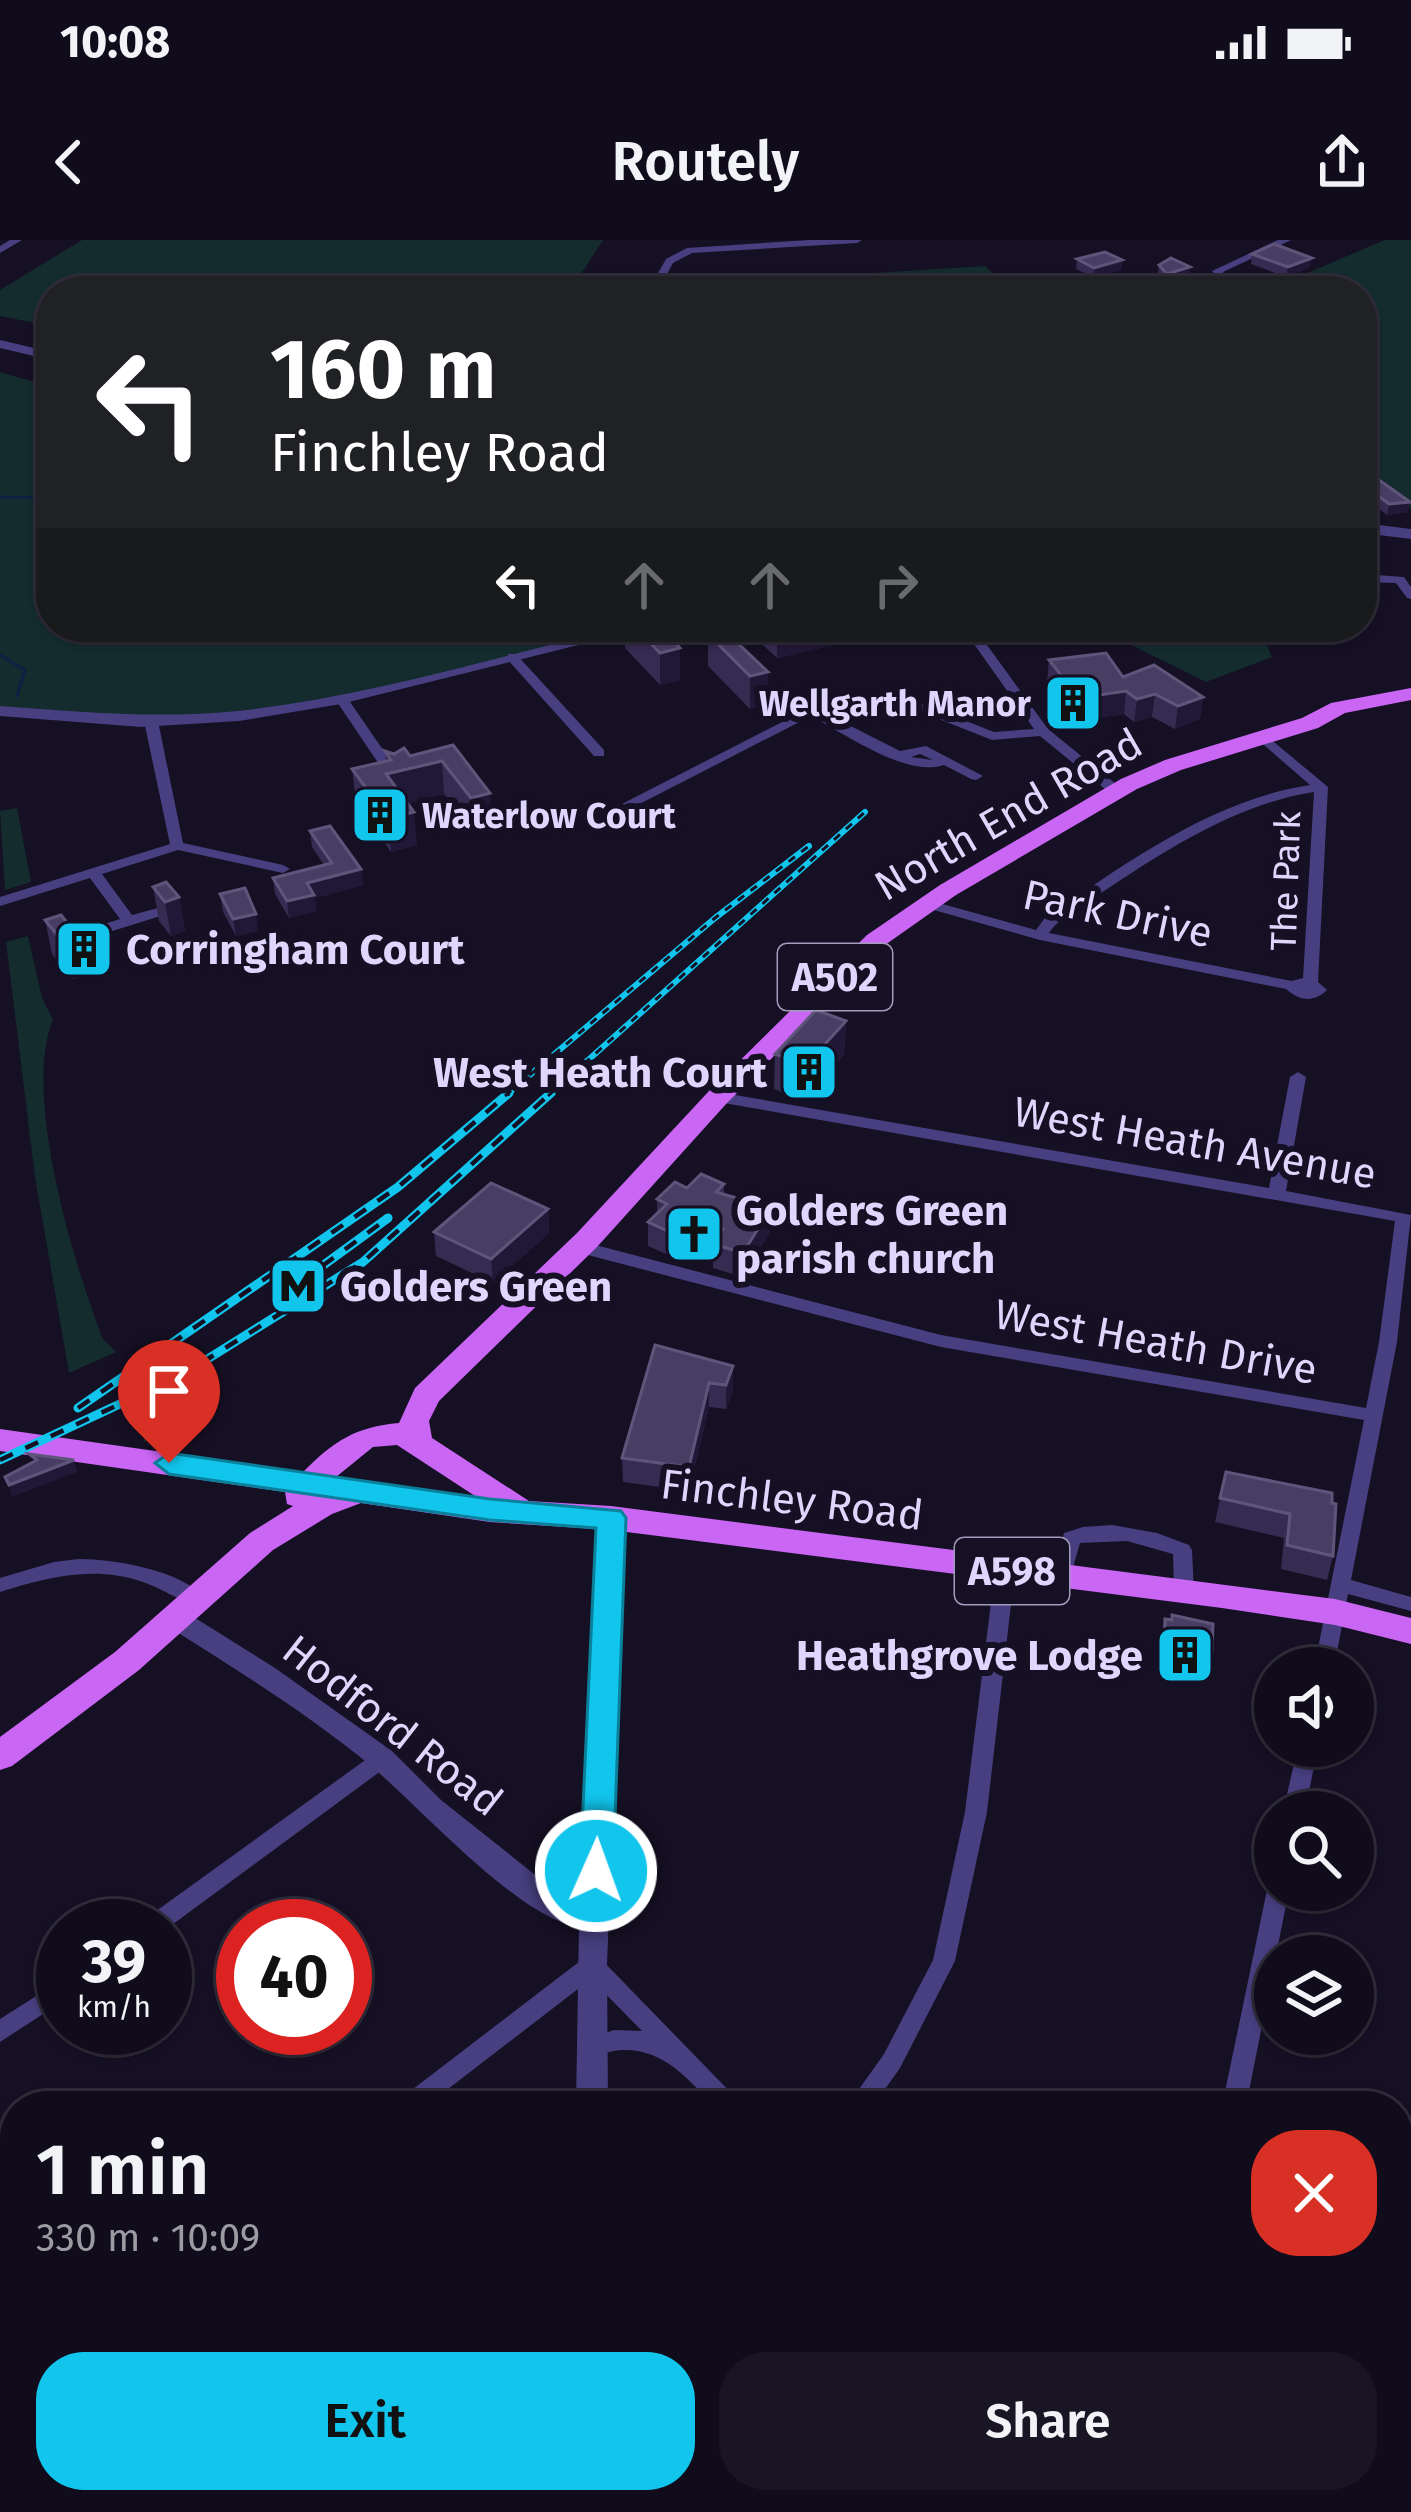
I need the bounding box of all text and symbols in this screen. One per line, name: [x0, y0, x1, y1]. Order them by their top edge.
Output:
text: 10:08: [60, 15, 170, 69]
icon: back: [36, 129, 102, 195]
icon: share: [1309, 129, 1375, 195]
text: Routely: [612, 130, 799, 194]
text: 160 m: [270, 319, 496, 420]
icon: left: [72, 324, 228, 480]
text: Finchley Road: [270, 421, 609, 485]
icon: left: [485, 552, 551, 618]
icon: ahead: [611, 552, 677, 618]
icon: ahead: [737, 552, 803, 618]
icon: right: [863, 552, 929, 618]
building icon: Wellgarth Manor: [1042, 672, 1104, 734]
place label: Wellgarth Manor: [759, 682, 1032, 726]
street label: North End Road: [866, 718, 1151, 912]
building icon: Waterlow Court: [349, 784, 411, 846]
place label: Waterlow Court: [422, 794, 677, 838]
street label: The Park: [1262, 810, 1310, 952]
street label: Park Drive: [1019, 870, 1217, 958]
building icon: Corringham Court: [53, 918, 115, 980]
place label: Corringham Court: [126, 925, 465, 975]
road number: A502: [778, 944, 892, 1010]
building icon: West Heath Court: [778, 1041, 840, 1103]
place label: West Heath Court: [433, 1048, 768, 1098]
street label: West Heath Avenue: [1010, 1086, 1380, 1199]
place label: Golders Green parish church: [736, 1186, 1008, 1284]
church icon: Golders Green parish church: [663, 1203, 725, 1265]
metro station icon: Golders Green: [267, 1255, 329, 1317]
place label: Golders Green: [340, 1262, 612, 1312]
street label: West Heath Drive: [991, 1289, 1321, 1395]
pin: [118, 1340, 220, 1463]
icon: arrive: [136, 1358, 202, 1424]
street label: Finchley Road: [658, 1459, 926, 1541]
road number: A598: [955, 1538, 1069, 1604]
building icon: Heathgrove Lodge: [1154, 1624, 1216, 1686]
street label: Hodford Road: [273, 1625, 512, 1827]
place label: Heathgrove Lodge: [796, 1631, 1143, 1681]
map controls: [1254, 1647, 1374, 2055]
button: sound: [1254, 1647, 1374, 1767]
button: search: [1254, 1791, 1374, 1911]
position arrow: [533, 1808, 659, 1934]
speed limit sign: 40: [216, 1899, 372, 2055]
text: 39: [82, 1926, 146, 1998]
button: layers: [1254, 1935, 1374, 2055]
text: km/h: [77, 1989, 151, 2025]
text: 1 min: [36, 2127, 209, 2213]
button: close: [1251, 2130, 1377, 2256]
text: 330 m · 10:09: [36, 2215, 260, 2261]
button: Exit: [36, 2352, 695, 2490]
button: Share: [719, 2352, 1377, 2490]

